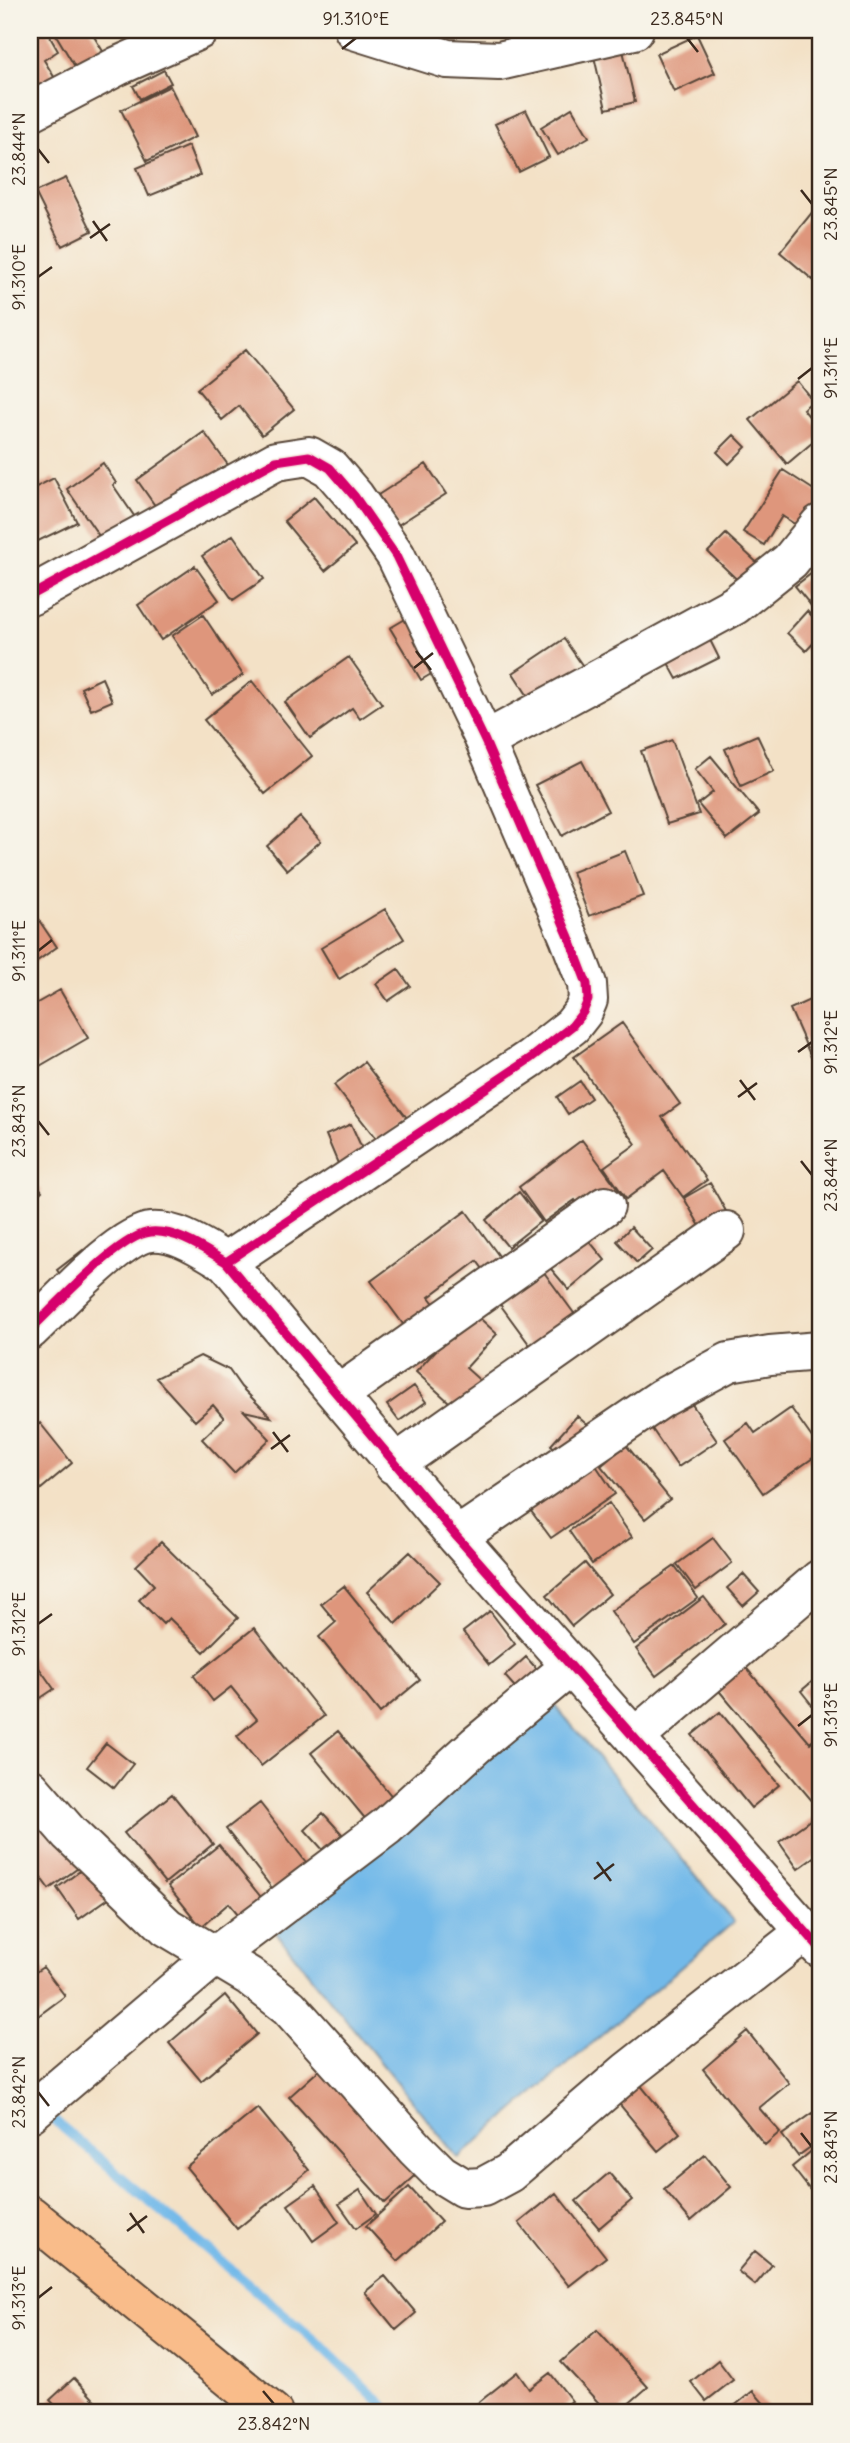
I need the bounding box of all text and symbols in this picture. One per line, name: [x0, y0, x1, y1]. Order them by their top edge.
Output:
text: 91.310°E: [323, 7, 389, 30]
text: 23.845°N: [650, 7, 724, 30]
text: 23.844°N: [7, 112, 30, 186]
text: 23.845°N: [819, 167, 842, 241]
text: 91.310°E: [7, 244, 30, 310]
text: 91.311°E: [819, 337, 842, 399]
text: 91.311°E: [7, 920, 30, 982]
text: 91.312°E: [819, 1010, 842, 1074]
text: 23.843°N: [7, 1084, 30, 1158]
text: 23.844°N: [819, 1138, 842, 1212]
text: 91.312°E: [7, 1592, 30, 1656]
text: 91.313°E: [819, 1682, 842, 1748]
text: 23.842°N: [7, 2056, 30, 2128]
text: 23.843°N: [819, 2110, 842, 2184]
text: 91.313°E: [7, 2265, 30, 2331]
text: 23.842°N: [238, 2412, 310, 2435]

